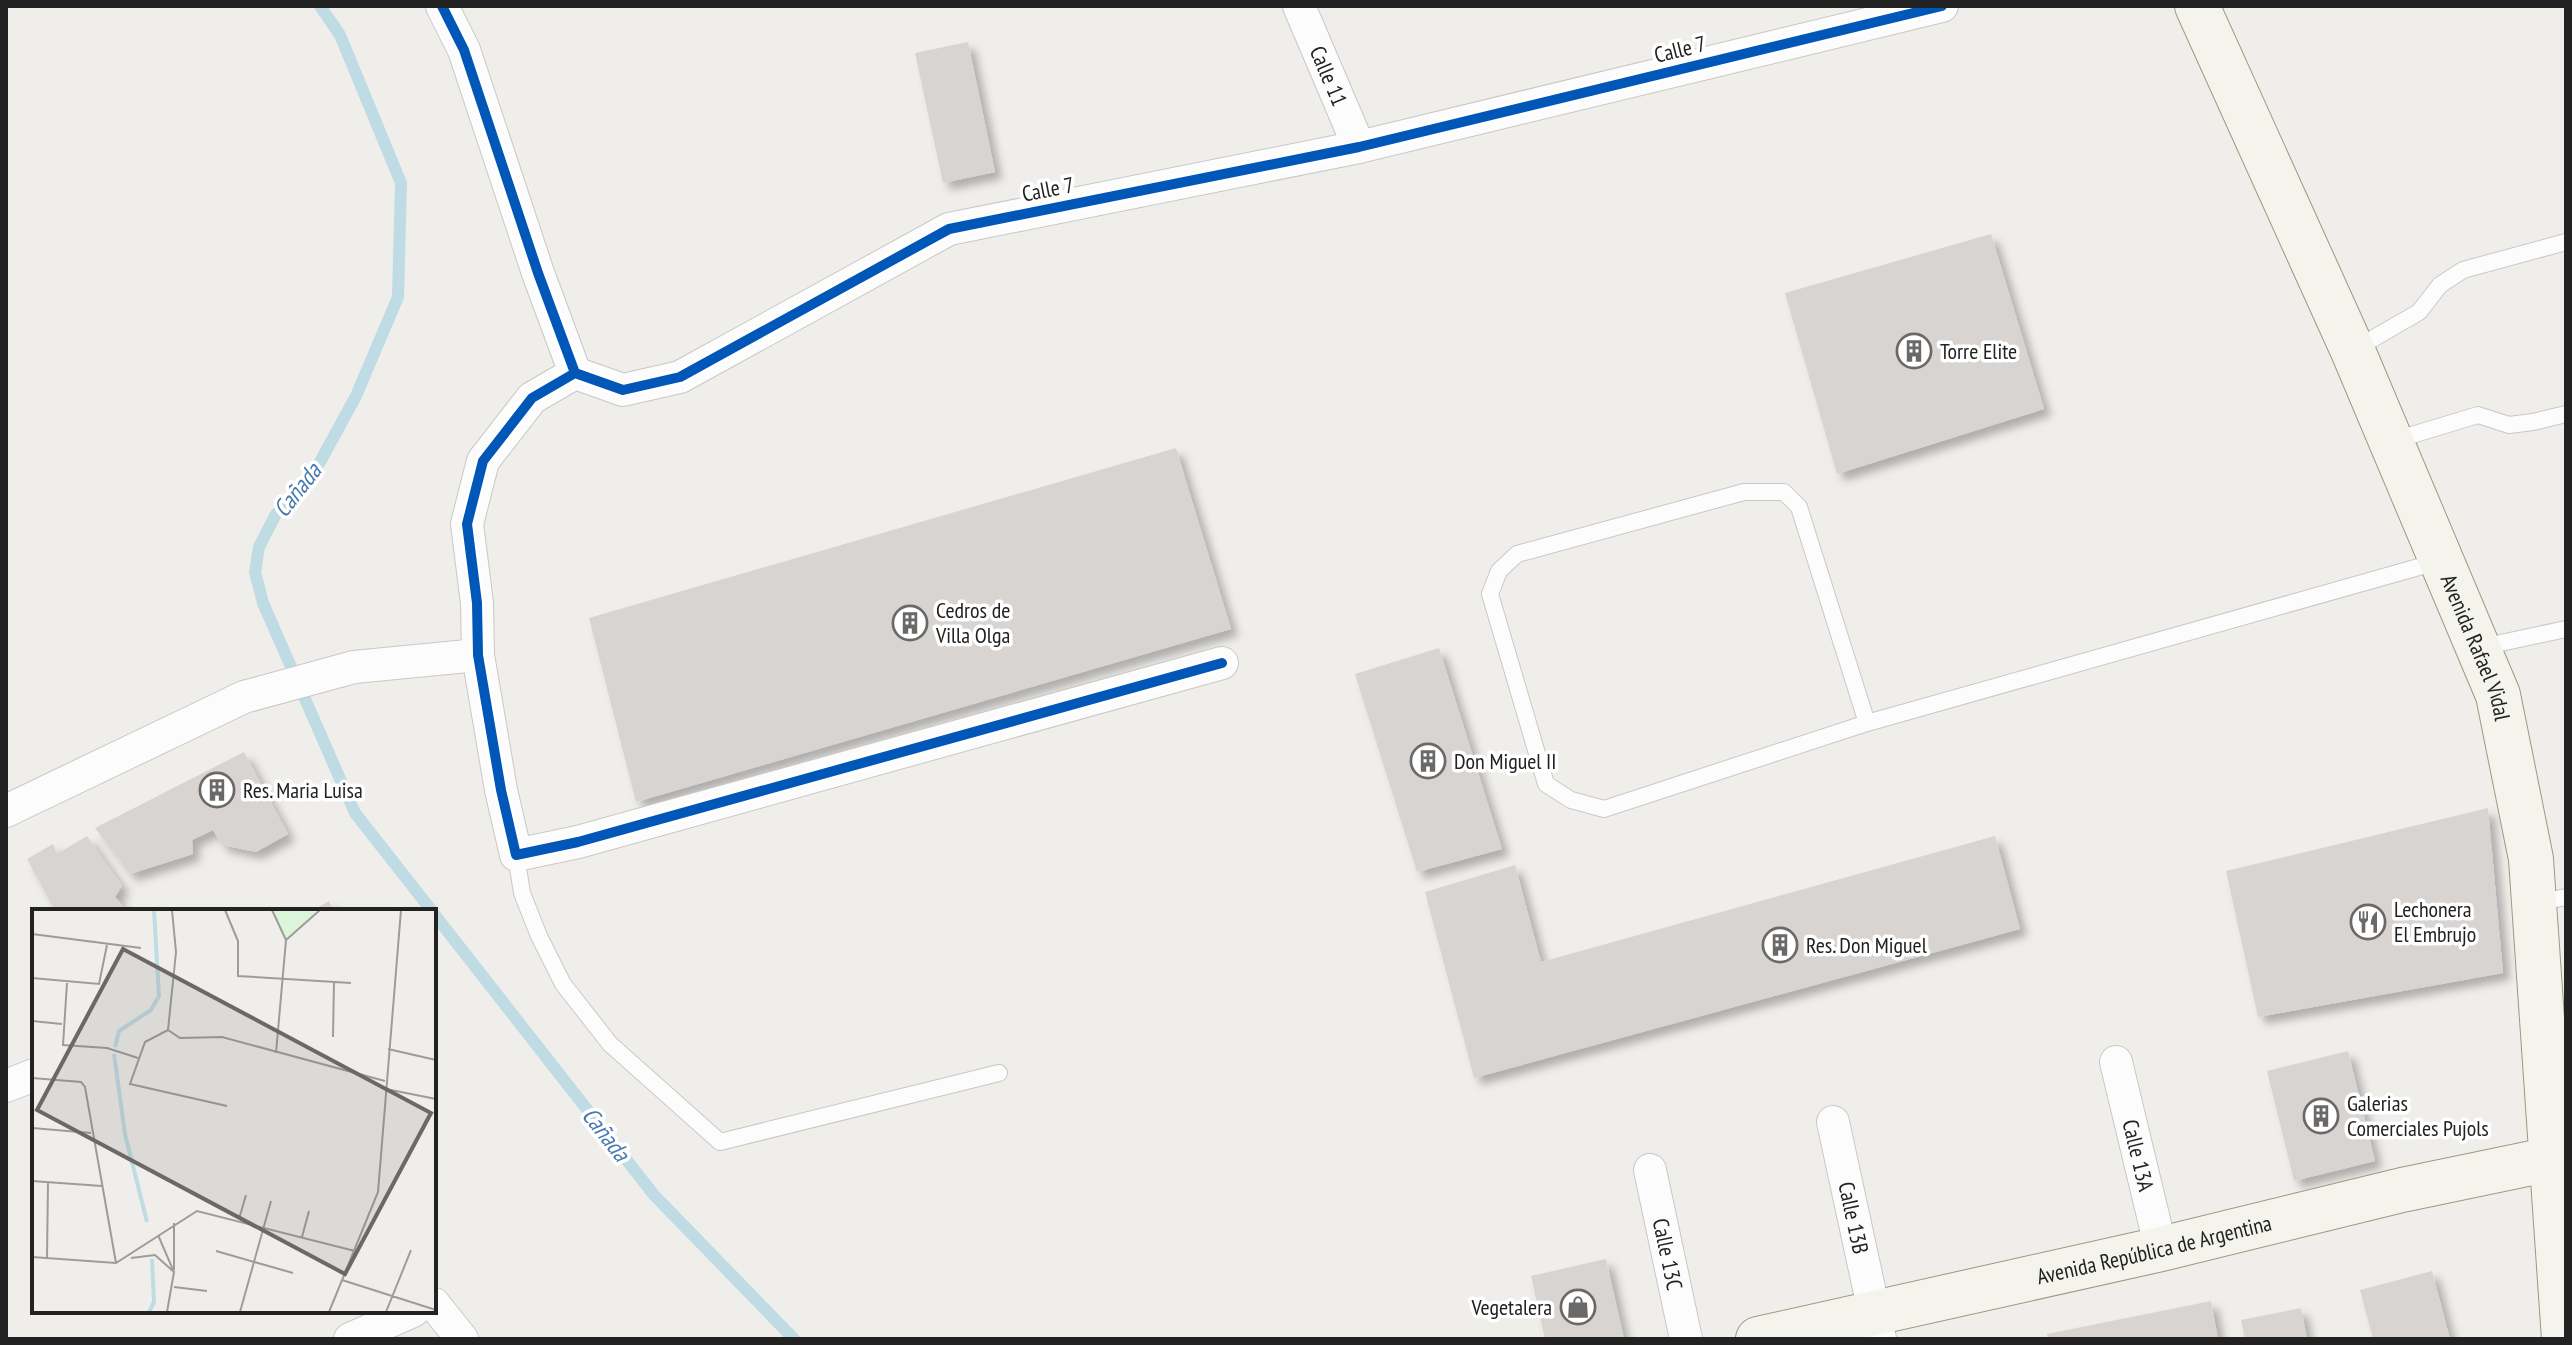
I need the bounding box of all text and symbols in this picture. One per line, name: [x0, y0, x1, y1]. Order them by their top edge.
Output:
street label: Calle 7: [1651, 29, 1709, 69]
street label: Calle 11: [1304, 42, 1354, 110]
street label: Calle 7: [1020, 170, 1076, 208]
building icon: Torre Elite: [1895, 332, 1933, 370]
place label: Torre Elite: [1940, 337, 2017, 365]
water label: Cañada: [266, 456, 329, 523]
street label: Avenida Rafael Vidal: [2435, 570, 2517, 724]
place label: Cedros de Villa Olga: [935, 596, 1010, 649]
building icon: Cedros de Villa Olga: [891, 604, 929, 642]
building icon: Don Miguel II: [1409, 742, 1447, 780]
place label: Don Miguel II: [1454, 747, 1556, 775]
building icon: Res. Maria Luisa: [198, 771, 236, 809]
place label: Res. Maria Luisa: [243, 776, 363, 804]
place label: Lechonera El Embrujo: [2394, 895, 2476, 948]
restaurant icon: Lechonera El Embrujo: [2349, 903, 2387, 941]
inset map: [32, 909, 436, 1313]
building icon: Res. Don Miguel: [1761, 926, 1799, 964]
place label: Res. Don Miguel: [1806, 931, 1928, 959]
place label: Galerias Comerciales Pujols: [2347, 1089, 2489, 1142]
building icon: Galerias Comerciales Pujols: [2302, 1097, 2340, 1135]
water label: Cañada: [575, 1101, 638, 1168]
street label: Calle 13A: [2116, 1117, 2161, 1195]
street label: Calle 13B: [1832, 1179, 1875, 1256]
street label: Avenida República de Argentina: [2034, 1208, 2274, 1290]
street label: Calle 13C: [1647, 1216, 1689, 1293]
shop icon: Vegetalera: [1559, 1288, 1597, 1326]
place label: Vegetalera: [1471, 1293, 1552, 1321]

